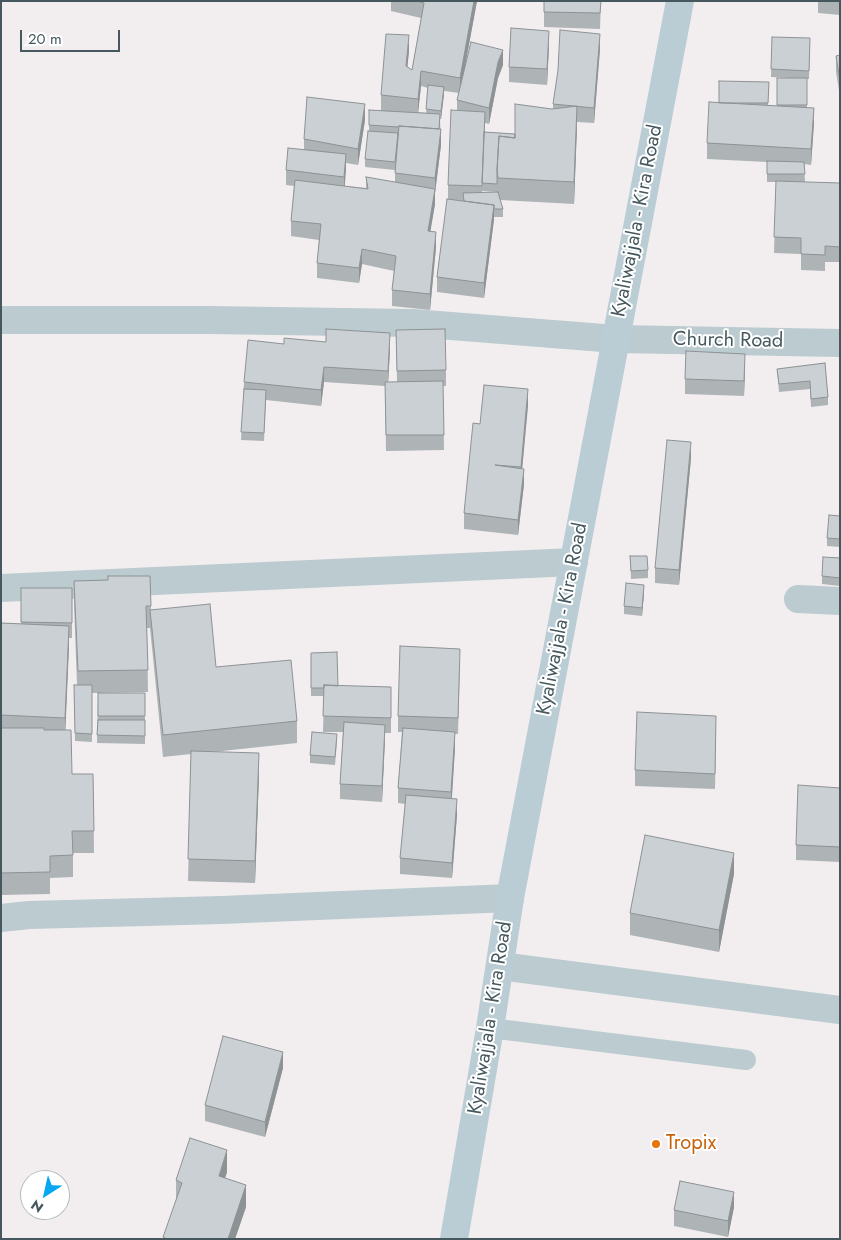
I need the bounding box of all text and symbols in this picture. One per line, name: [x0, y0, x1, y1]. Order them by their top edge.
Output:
scale bar: [22, 20, 122, 52]
text: 20 m: [28, 28, 62, 50]
street label: Kyaliwajjala - Kira Road: [608, 123, 668, 319]
street label: Church Road: [673, 328, 783, 354]
street label: Kyaliwajjala - Kira Road: [533, 521, 593, 717]
street label: Kyaliwajjala - Kira Road: [464, 920, 518, 1116]
place label: Tropix: [666, 1132, 716, 1156]
marker: Tropix: [650, 1138, 662, 1150]
north arrow: [20, 1170, 70, 1220]
text: N: [27, 1195, 47, 1218]

